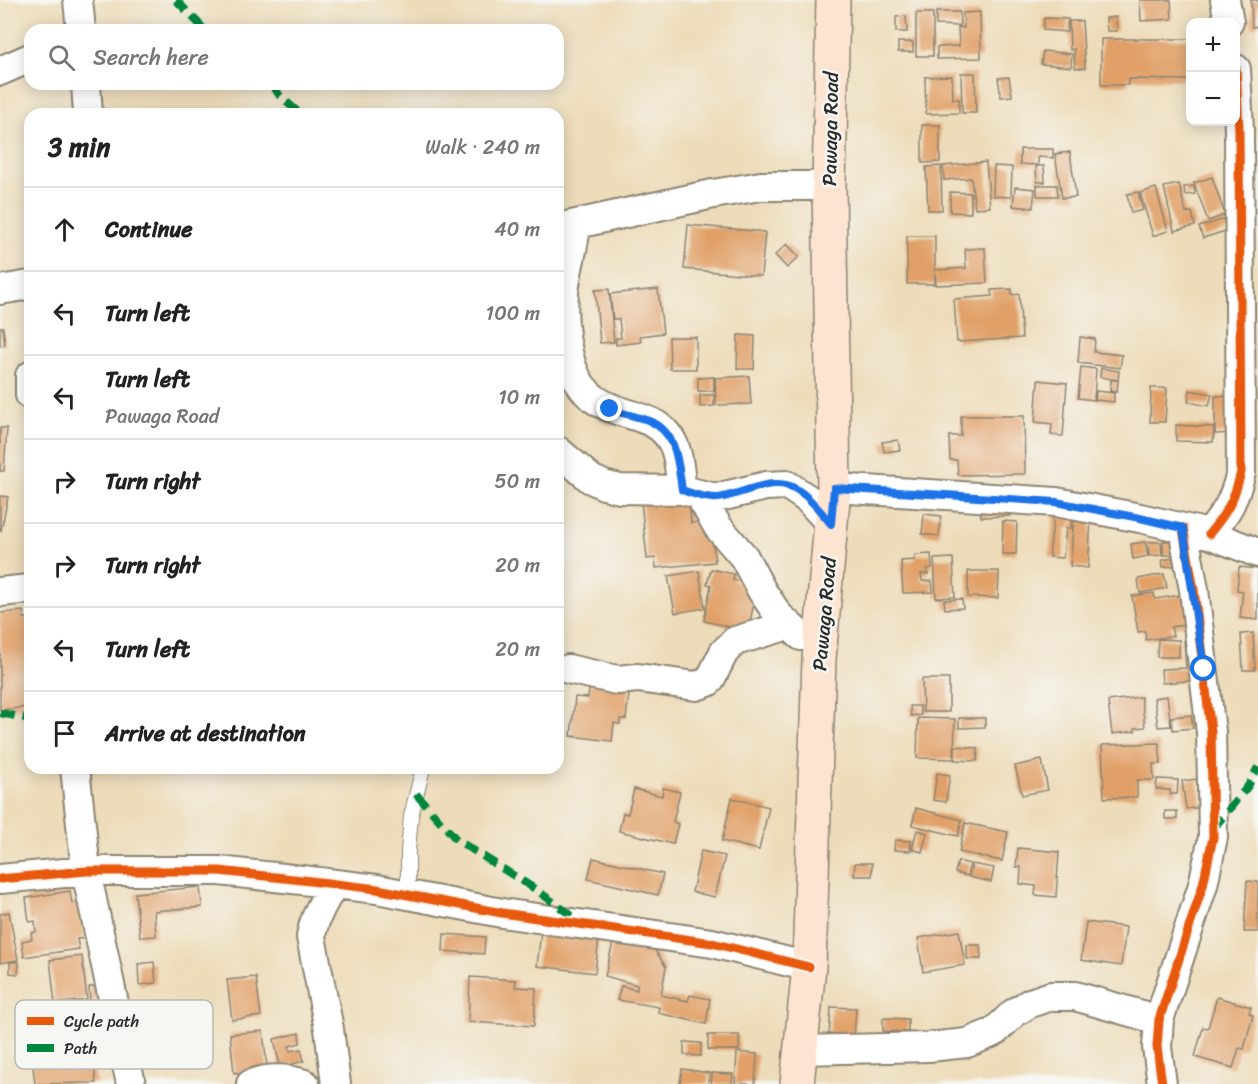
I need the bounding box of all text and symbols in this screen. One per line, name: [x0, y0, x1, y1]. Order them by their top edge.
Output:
map controls: [1186, 18, 1240, 126]
button: +: [1186, 18, 1240, 72]
search box: [24, 24, 564, 90]
text: Search here: [93, 38, 209, 77]
icon: search: [45, 41, 78, 74]
street label: Pawaga Road: [812, 70, 849, 186]
button: −: [1186, 72, 1240, 126]
text: 3 min: [48, 124, 110, 170]
text: Walk · 240 m: [425, 130, 540, 165]
text: Continue: [105, 210, 193, 249]
text: 40 m: [494, 212, 540, 247]
icon: ahead: [48, 213, 81, 246]
text: Turn left: [105, 294, 190, 333]
text: 100 m: [486, 296, 540, 331]
icon: left: [48, 297, 81, 330]
text: Turn left: [105, 360, 190, 399]
text: 10 m: [498, 380, 540, 415]
icon: left: [48, 381, 81, 414]
route end: [596, 395, 622, 421]
text: Pawaga Road: [105, 399, 219, 434]
text: Turn right: [105, 462, 200, 501]
text: 50 m: [495, 464, 540, 499]
icon: right: [48, 465, 81, 498]
text: Turn right: [105, 546, 200, 585]
text: 20 m: [495, 548, 540, 583]
icon: right: [48, 549, 81, 582]
street label: Pawaga Road: [802, 554, 847, 672]
text: Turn left: [105, 630, 190, 669]
text: 20 m: [495, 632, 540, 667]
icon: left: [48, 633, 81, 666]
route start: [1190, 655, 1216, 681]
text: Arrive at destination: [105, 714, 306, 753]
icon: arrive: [48, 717, 81, 750]
legend: [15, 1000, 213, 1069]
text: Cycle path: [64, 1007, 139, 1036]
text: Path: [64, 1034, 97, 1063]

